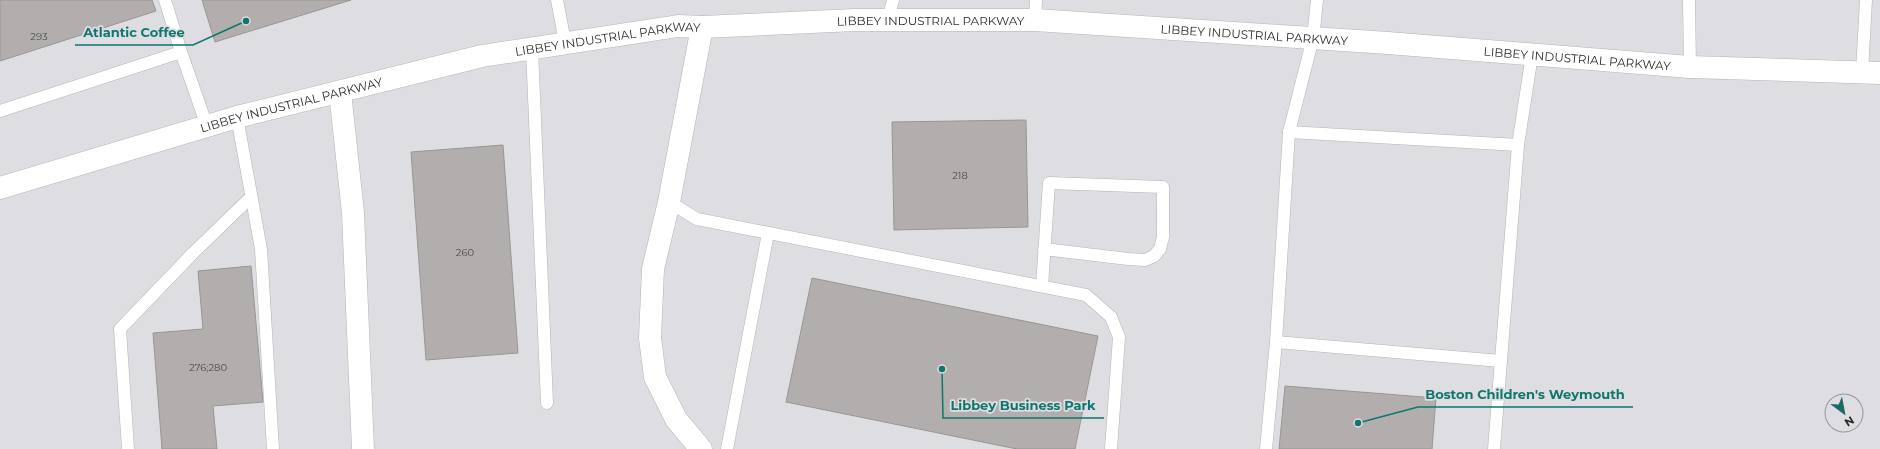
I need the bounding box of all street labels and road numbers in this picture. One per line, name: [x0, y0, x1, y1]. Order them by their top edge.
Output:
street label: LIBBEY INDUSTRIAL PARKWAY: [836, 12, 1025, 28]
street label: LIBBEY INDUSTRIAL PARKWAY: [514, 18, 701, 58]
street label: LIBBEY INDUSTRIAL PARKWAY: [1160, 21, 1349, 48]
street label: LIBBEY INDUSTRIAL PARKWAY: [1483, 43, 1672, 73]
street label: LIBBEY INDUSTRIAL PARKWAY: [198, 74, 384, 135]

